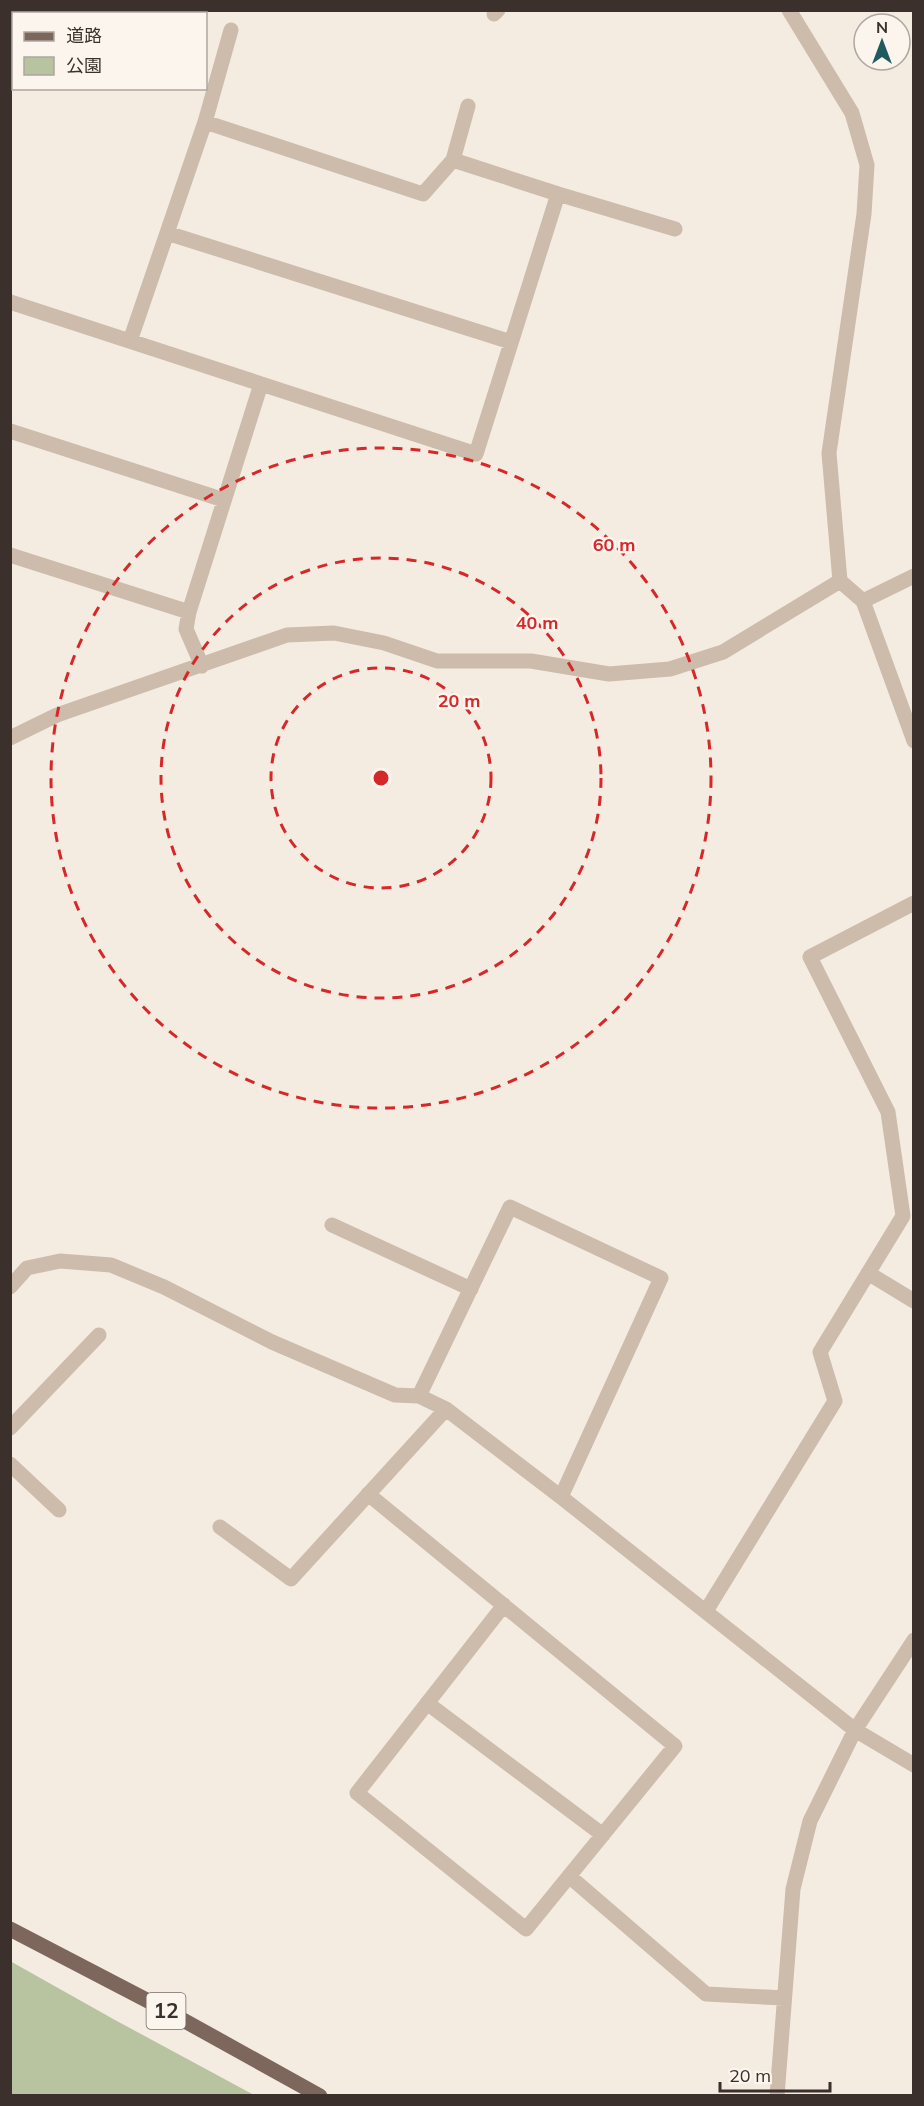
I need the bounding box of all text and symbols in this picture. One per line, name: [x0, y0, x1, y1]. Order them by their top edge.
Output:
legend: [12, 12, 207, 90]
north arrow: [852, 12, 912, 72]
text: N: [876, 17, 888, 37]
text: 道路: [66, 24, 102, 47]
text: 公園: [66, 54, 102, 77]
text: 60 m: [593, 533, 635, 556]
text: 40 m: [516, 611, 558, 634]
text: 20 m: [438, 689, 480, 712]
centre of rings: [371, 768, 391, 788]
road number: 12: [146, 1993, 186, 2029]
scale bar: [720, 2055, 830, 2093]
text: 20 m: [729, 2064, 771, 2087]

